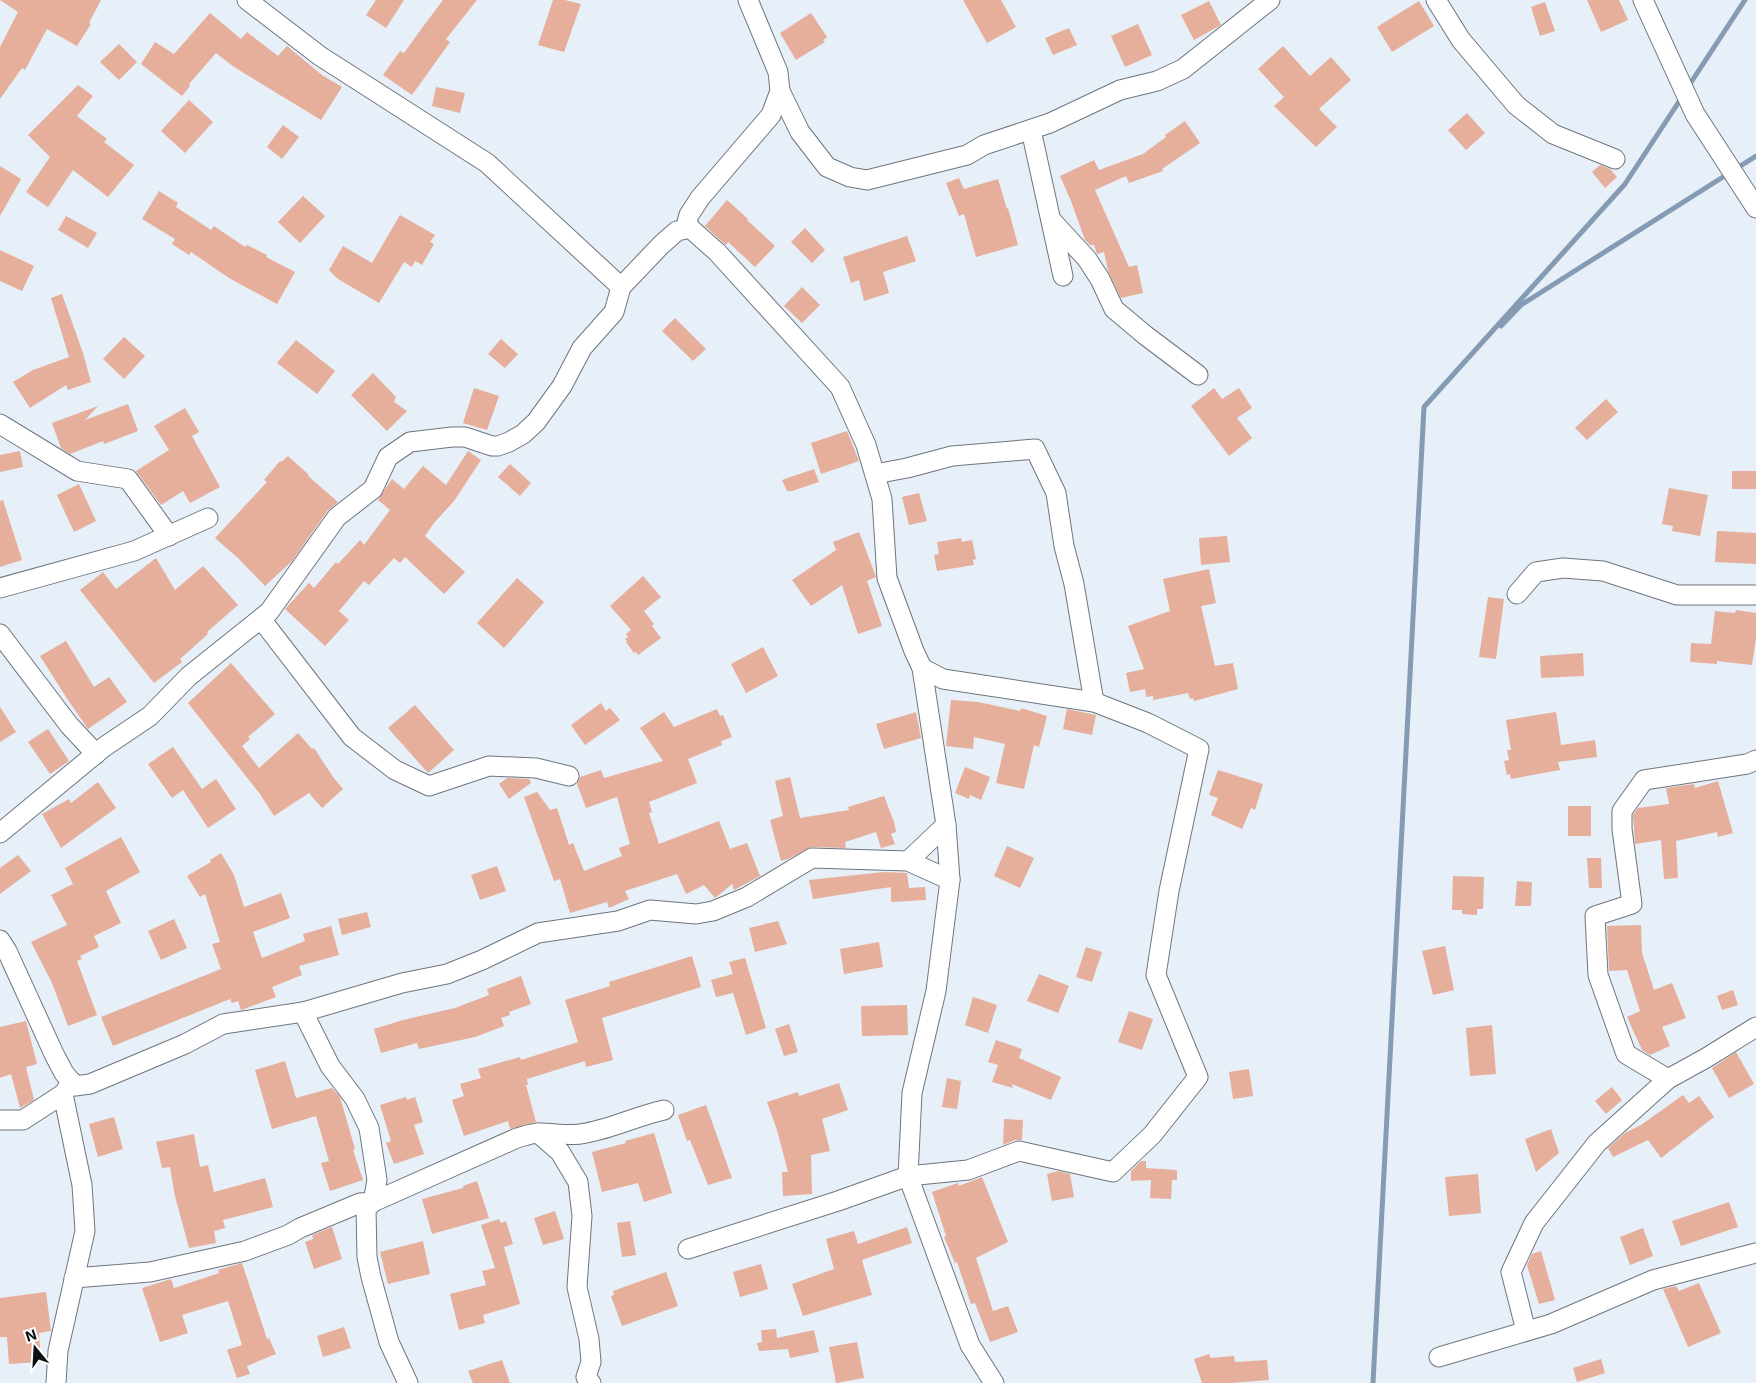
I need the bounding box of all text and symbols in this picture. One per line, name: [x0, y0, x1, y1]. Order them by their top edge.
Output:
north arrow: [10, 1323, 60, 1373]
text: N: [23, 1325, 39, 1345]

